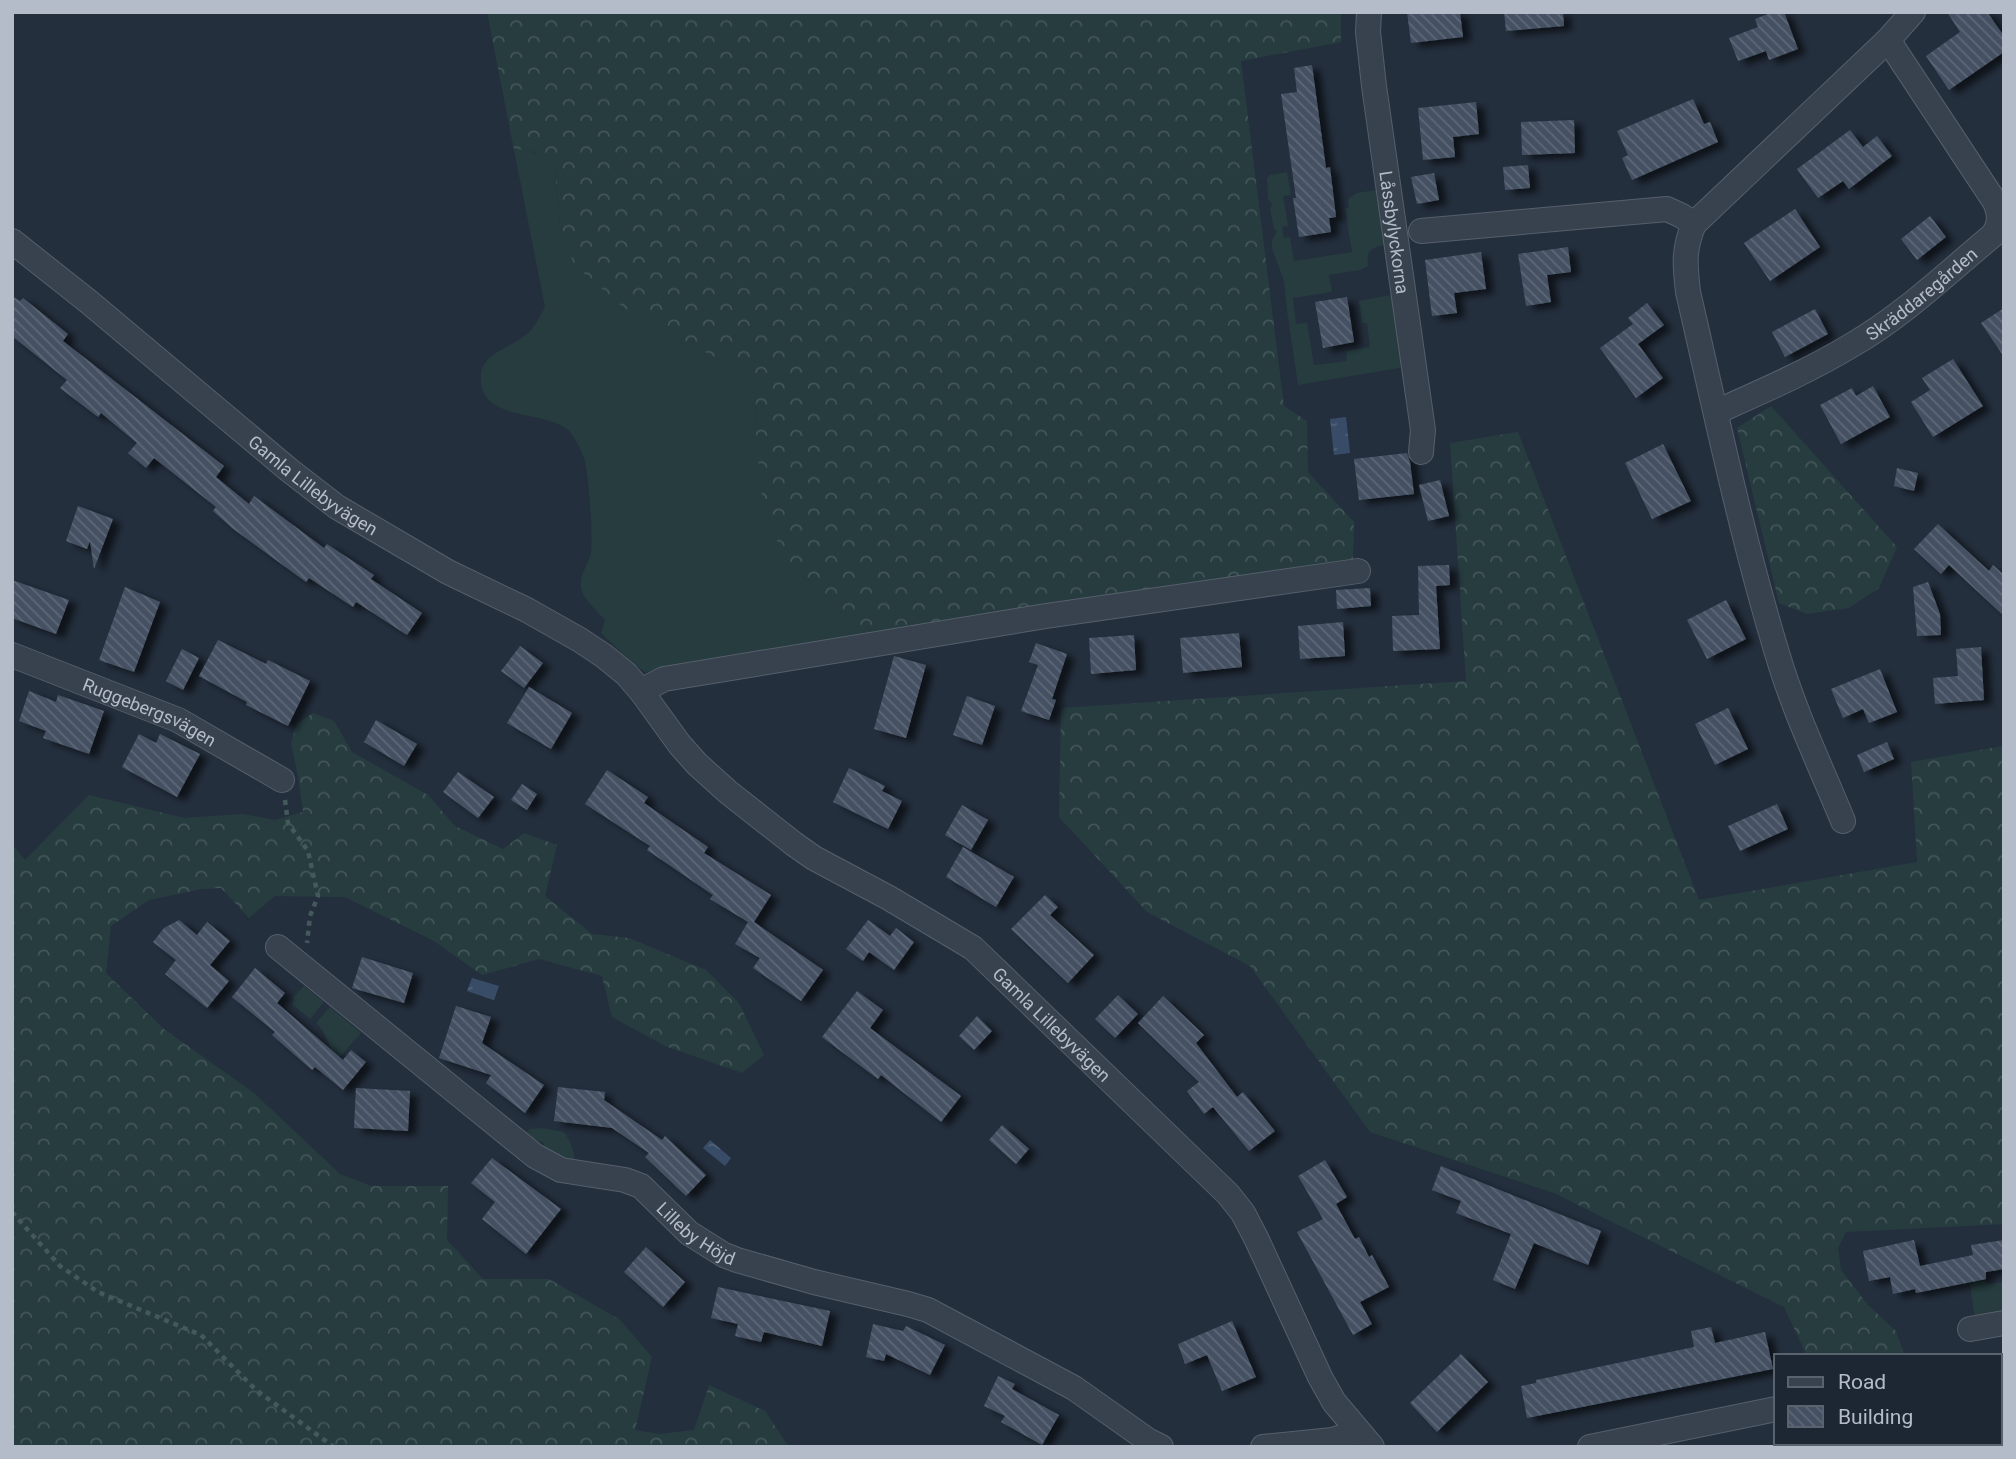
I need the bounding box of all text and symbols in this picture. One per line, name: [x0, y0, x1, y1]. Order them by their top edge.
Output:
street label: Låssbylyckorna: [1376, 169, 1414, 295]
street label: Skräddaregården: [1862, 243, 1981, 344]
street label: Gamla Lillebyvägen: [245, 430, 382, 539]
street label: Ruggebergsvägen: [80, 673, 220, 750]
street label: Gamla Lillebyvägen: [989, 963, 1115, 1086]
street label: Lilleby Höjd: [653, 1197, 738, 1269]
legend: [1774, 1354, 2002, 1445]
text: Road: [1838, 1370, 1886, 1394]
text: Building: [1838, 1405, 1913, 1429]

